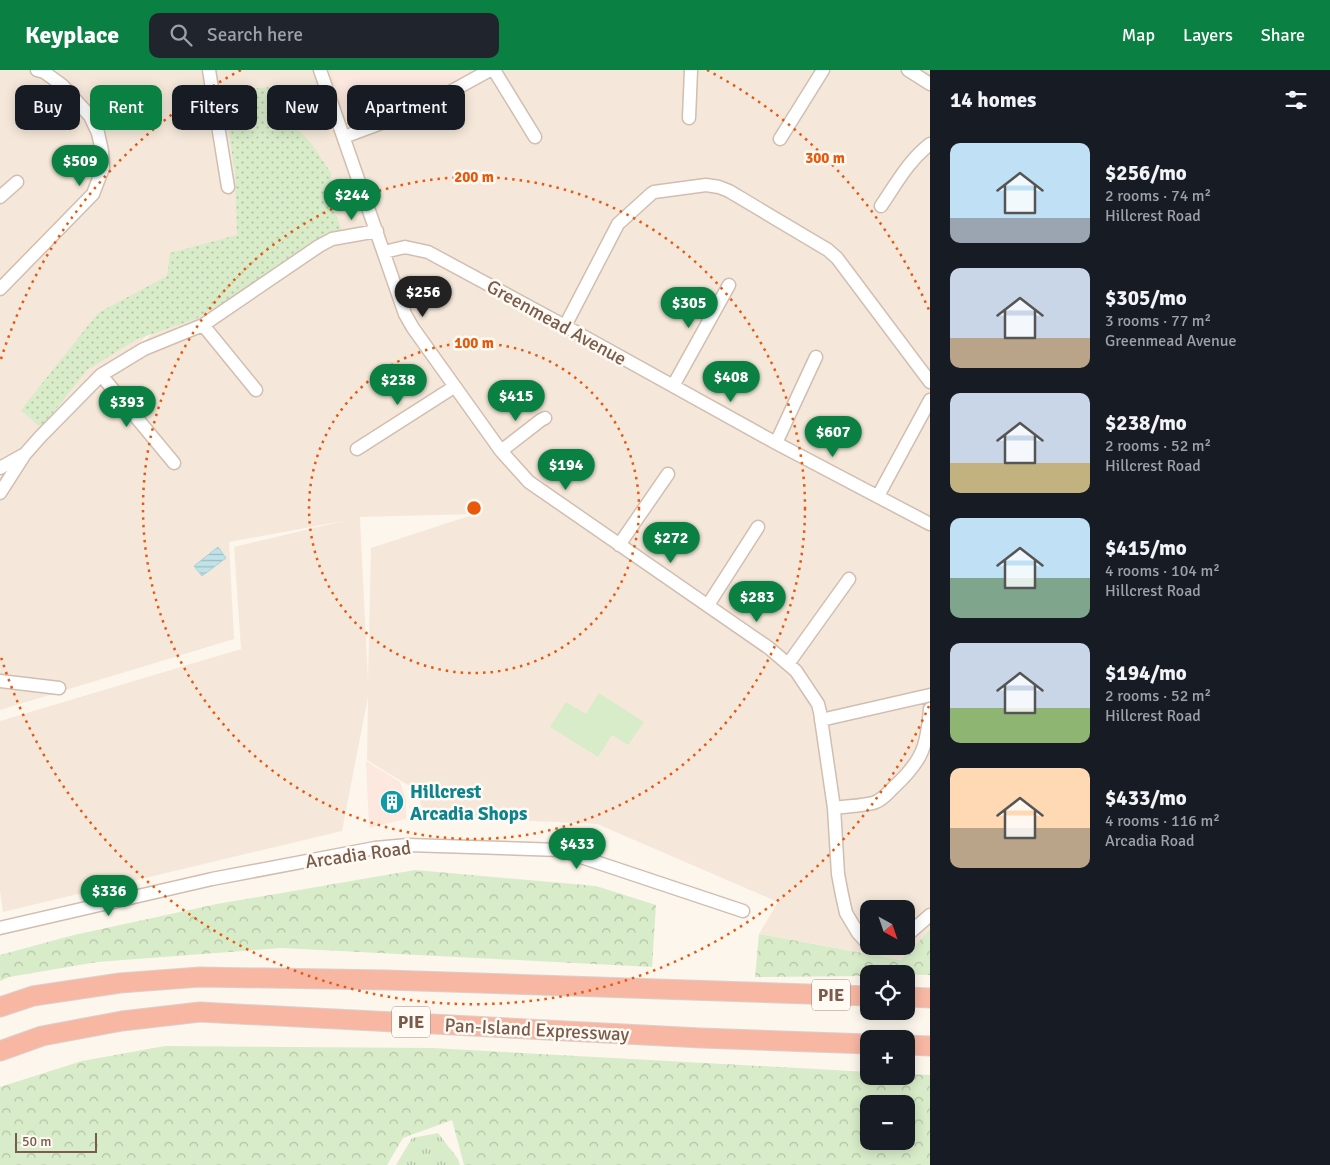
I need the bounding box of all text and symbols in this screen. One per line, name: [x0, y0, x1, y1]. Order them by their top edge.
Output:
search box: [149, 13, 499, 58]
text: Keyplace: [25, 20, 119, 50]
icon: search: [167, 21, 195, 49]
text: Search here: [207, 23, 303, 47]
text: Map: [1122, 24, 1155, 46]
text: Layers: [1183, 24, 1233, 46]
text: Share: [1261, 24, 1305, 46]
chip: Buy: [15, 85, 80, 130]
chip: Rent: [90, 85, 162, 130]
chip: Filters: [172, 85, 257, 130]
chip: New: [267, 85, 337, 130]
chip: Apartment: [347, 85, 465, 130]
icon: filters: [1282, 86, 1310, 114]
text: 14 homes: [950, 87, 1036, 113]
pin: $509: [50, 144, 110, 187]
text: 300 m: [805, 149, 845, 167]
text: $509: [63, 151, 97, 171]
text: $256/mo: [1105, 160, 1187, 186]
icon: home: [990, 163, 1050, 223]
text: 200 m: [454, 168, 494, 186]
pin: $244: [322, 178, 382, 221]
text: $244: [335, 185, 369, 205]
text: 2 rooms · 74 m²: [1105, 186, 1211, 206]
text: Hillcrest Road: [1105, 206, 1201, 226]
street label: Greenmead Avenue: [482, 275, 631, 371]
pin: $256: [393, 276, 453, 318]
text: $256: [406, 282, 440, 302]
text: $305/mo: [1105, 285, 1187, 311]
pin: $305: [659, 286, 719, 329]
icon: home: [990, 288, 1050, 348]
text: $305: [672, 293, 706, 313]
text: 3 rooms · 77 m²: [1105, 311, 1211, 331]
text: Greenmead Avenue: [1105, 331, 1236, 351]
text: 100 m: [454, 334, 494, 352]
pin: $408: [701, 360, 761, 403]
pin: $238: [368, 364, 428, 406]
text: $408: [714, 367, 748, 387]
text: $238: [381, 370, 415, 390]
pin: $415: [486, 380, 546, 422]
pin: $393: [97, 386, 157, 428]
text: $415: [499, 386, 533, 406]
text: $393: [110, 392, 144, 412]
text: $238/mo: [1105, 410, 1187, 436]
icon: home: [990, 413, 1050, 473]
pin: $607: [803, 416, 863, 458]
text: $607: [816, 422, 850, 442]
text: 2 rooms · 52 m²: [1105, 436, 1211, 456]
pin: $194: [536, 448, 596, 491]
text: $194: [549, 455, 583, 475]
text: Hillcrest Road: [1105, 456, 1201, 476]
centre of rings: [465, 499, 483, 517]
pin: $272: [641, 522, 701, 564]
text: $272: [654, 528, 688, 548]
text: $415/mo: [1105, 535, 1187, 561]
icon: home: [990, 538, 1050, 598]
text: 4 rooms · 104 m²: [1105, 561, 1220, 581]
pin: $283: [727, 580, 787, 623]
text: Hillcrest Road: [1105, 581, 1201, 601]
text: $283: [740, 587, 774, 607]
text: $194/mo: [1105, 660, 1187, 686]
icon: home: [990, 663, 1050, 723]
text: 2 rooms · 52 m²: [1105, 686, 1211, 706]
text: Hillcrest Road: [1105, 706, 1201, 726]
place label: Hillcrest Arcadia Shops: [410, 780, 527, 826]
text: $433/mo: [1105, 785, 1187, 811]
icon: home: [990, 788, 1050, 848]
building icon: Hillcrest Arcadia Shops: [379, 789, 405, 815]
text: 4 rooms · 116 m²: [1105, 811, 1220, 831]
pin: $433: [547, 828, 607, 870]
text: Arcadia Road: [1105, 831, 1195, 851]
text: $433: [560, 834, 594, 854]
street label: Arcadia Road: [304, 836, 412, 874]
pin: $336: [79, 874, 139, 917]
text: $336: [92, 881, 126, 901]
north arrow: [860, 900, 915, 955]
map controls: [860, 900, 915, 1150]
button: locate: [860, 965, 915, 1020]
road number: PIE: [812, 980, 850, 1010]
road number: PIE: [392, 1006, 430, 1038]
street label: Pan-Island Expressway: [444, 1013, 630, 1047]
button: +: [860, 1030, 915, 1085]
button: −: [860, 1095, 915, 1150]
scale bar: [15, 1130, 98, 1153]
text: 50 m: [22, 1133, 51, 1150]

